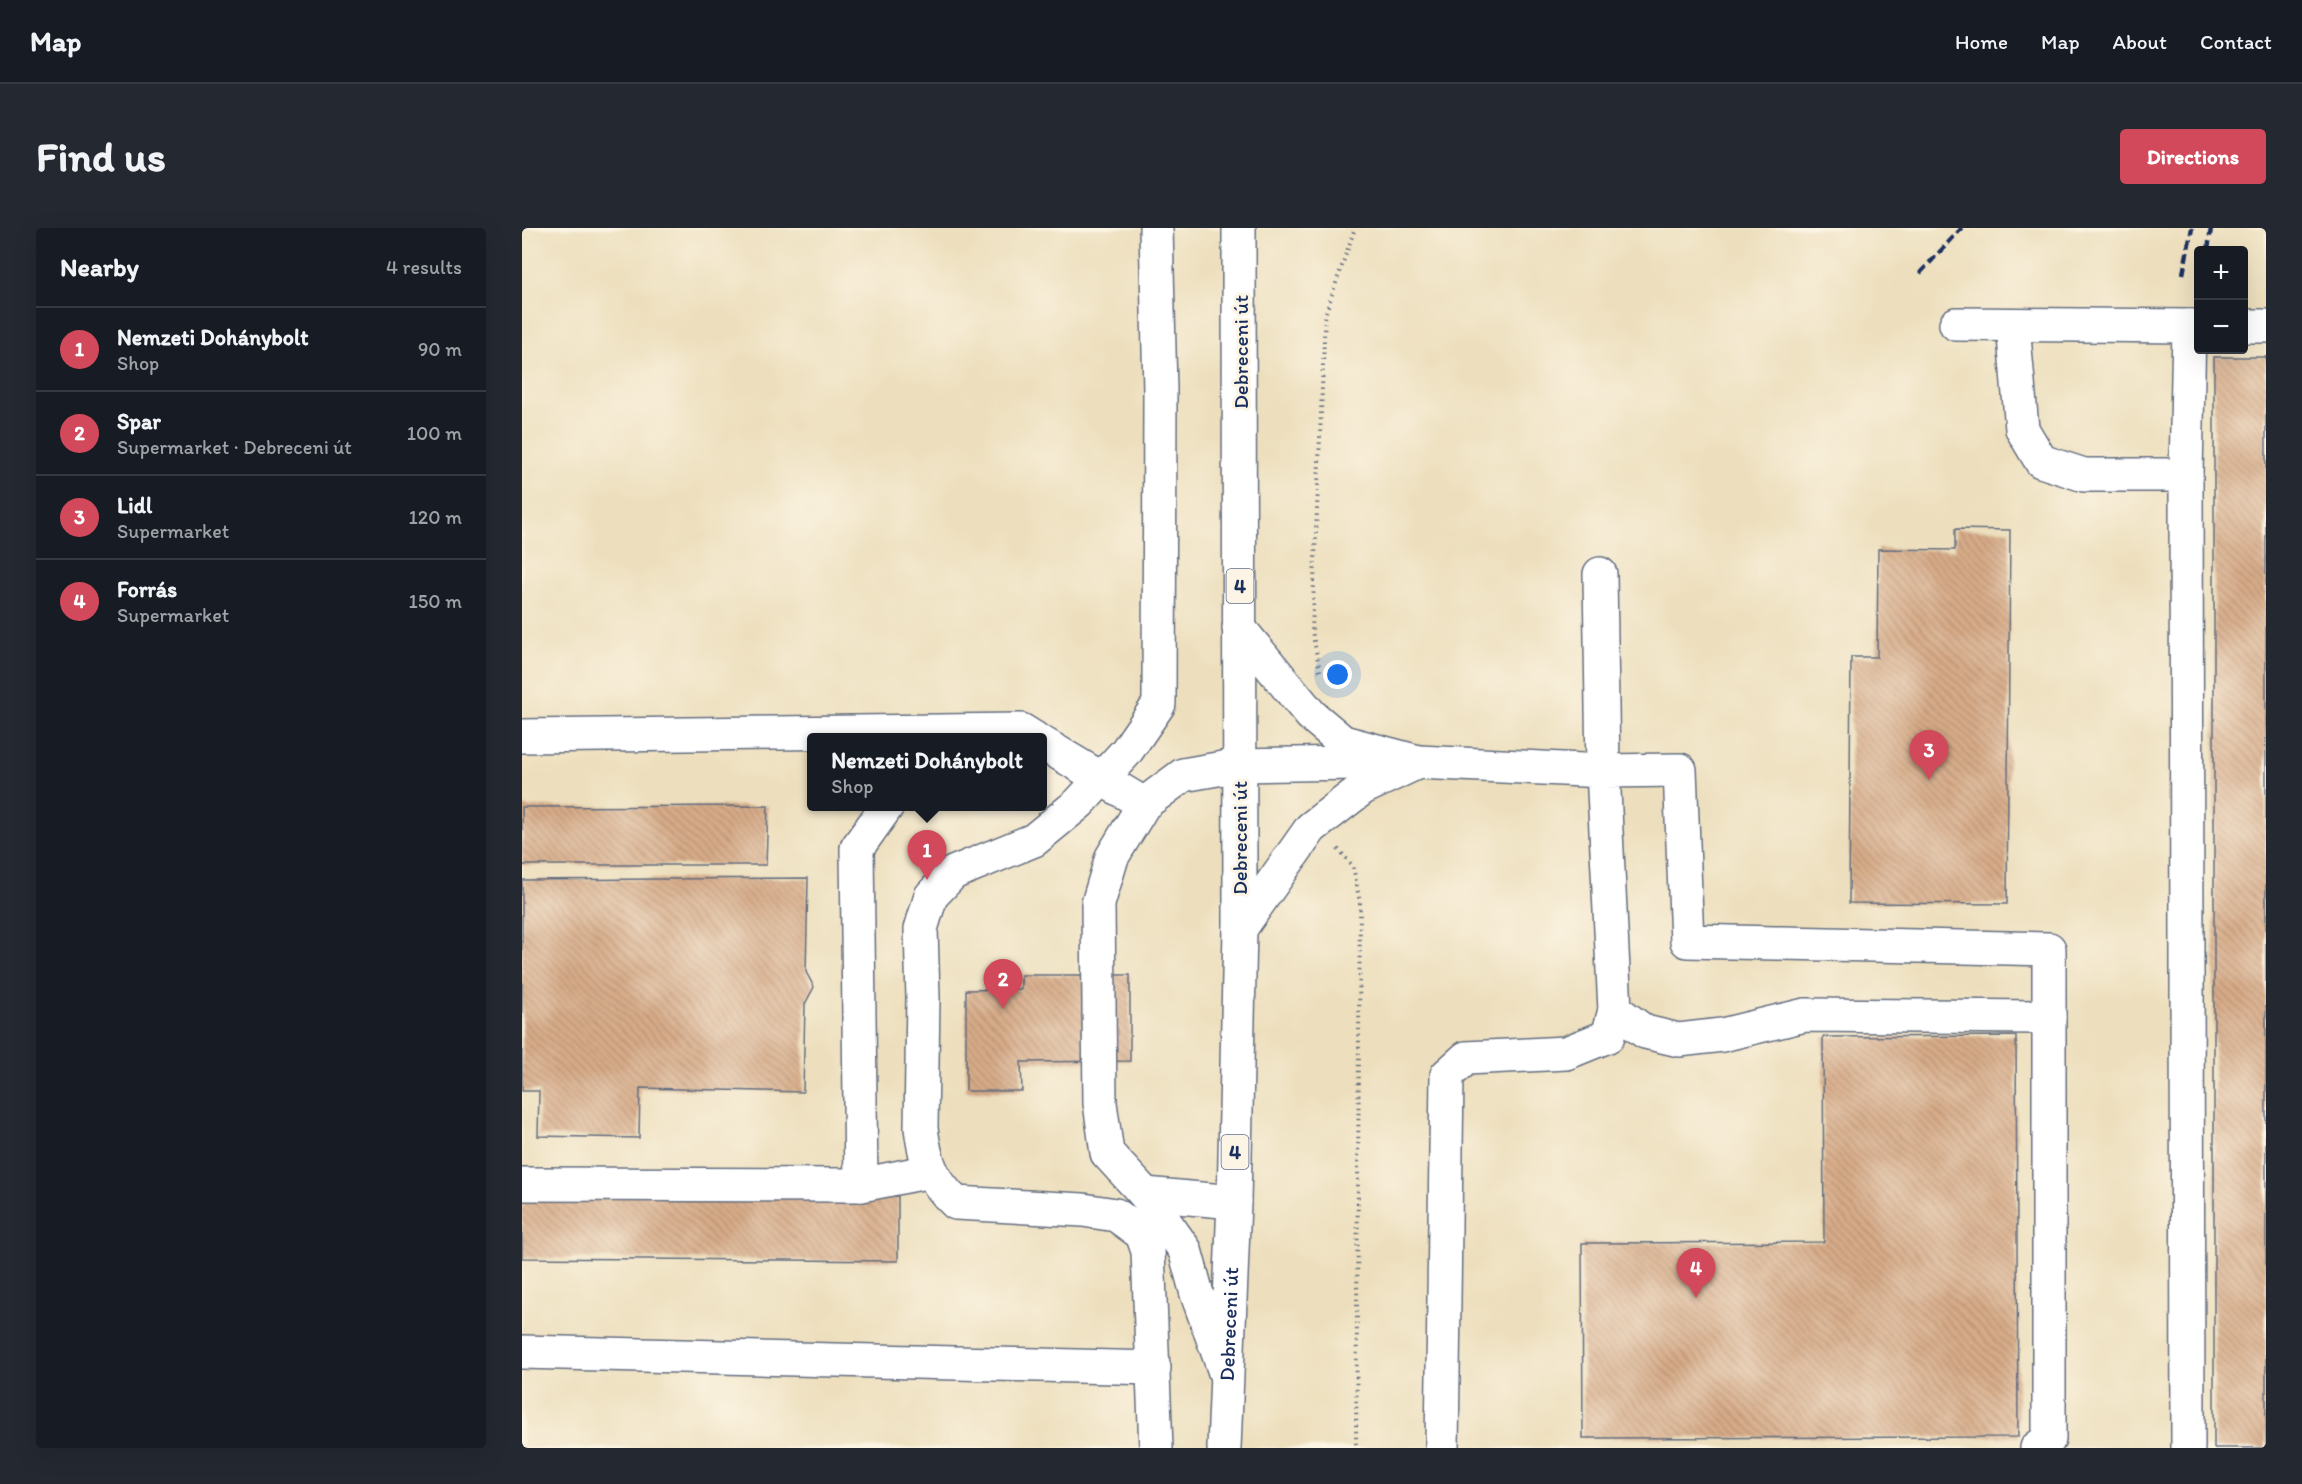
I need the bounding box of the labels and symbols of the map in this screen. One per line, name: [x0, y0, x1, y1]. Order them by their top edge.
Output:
street label: Debreceni út: [1228, 295, 1253, 409]
road number: 4: [1226, 569, 1254, 603]
your location: [1323, 660, 1352, 689]
pin: 3: [1910, 730, 1948, 780]
street label: Debreceni út: [1227, 781, 1252, 895]
pin: 1: [908, 830, 946, 880]
pin: 2: [984, 960, 1022, 1009]
road number: 4: [1222, 1135, 1248, 1169]
pin: 4: [1676, 1248, 1716, 1298]
street label: Debreceni út: [1214, 1266, 1243, 1382]

